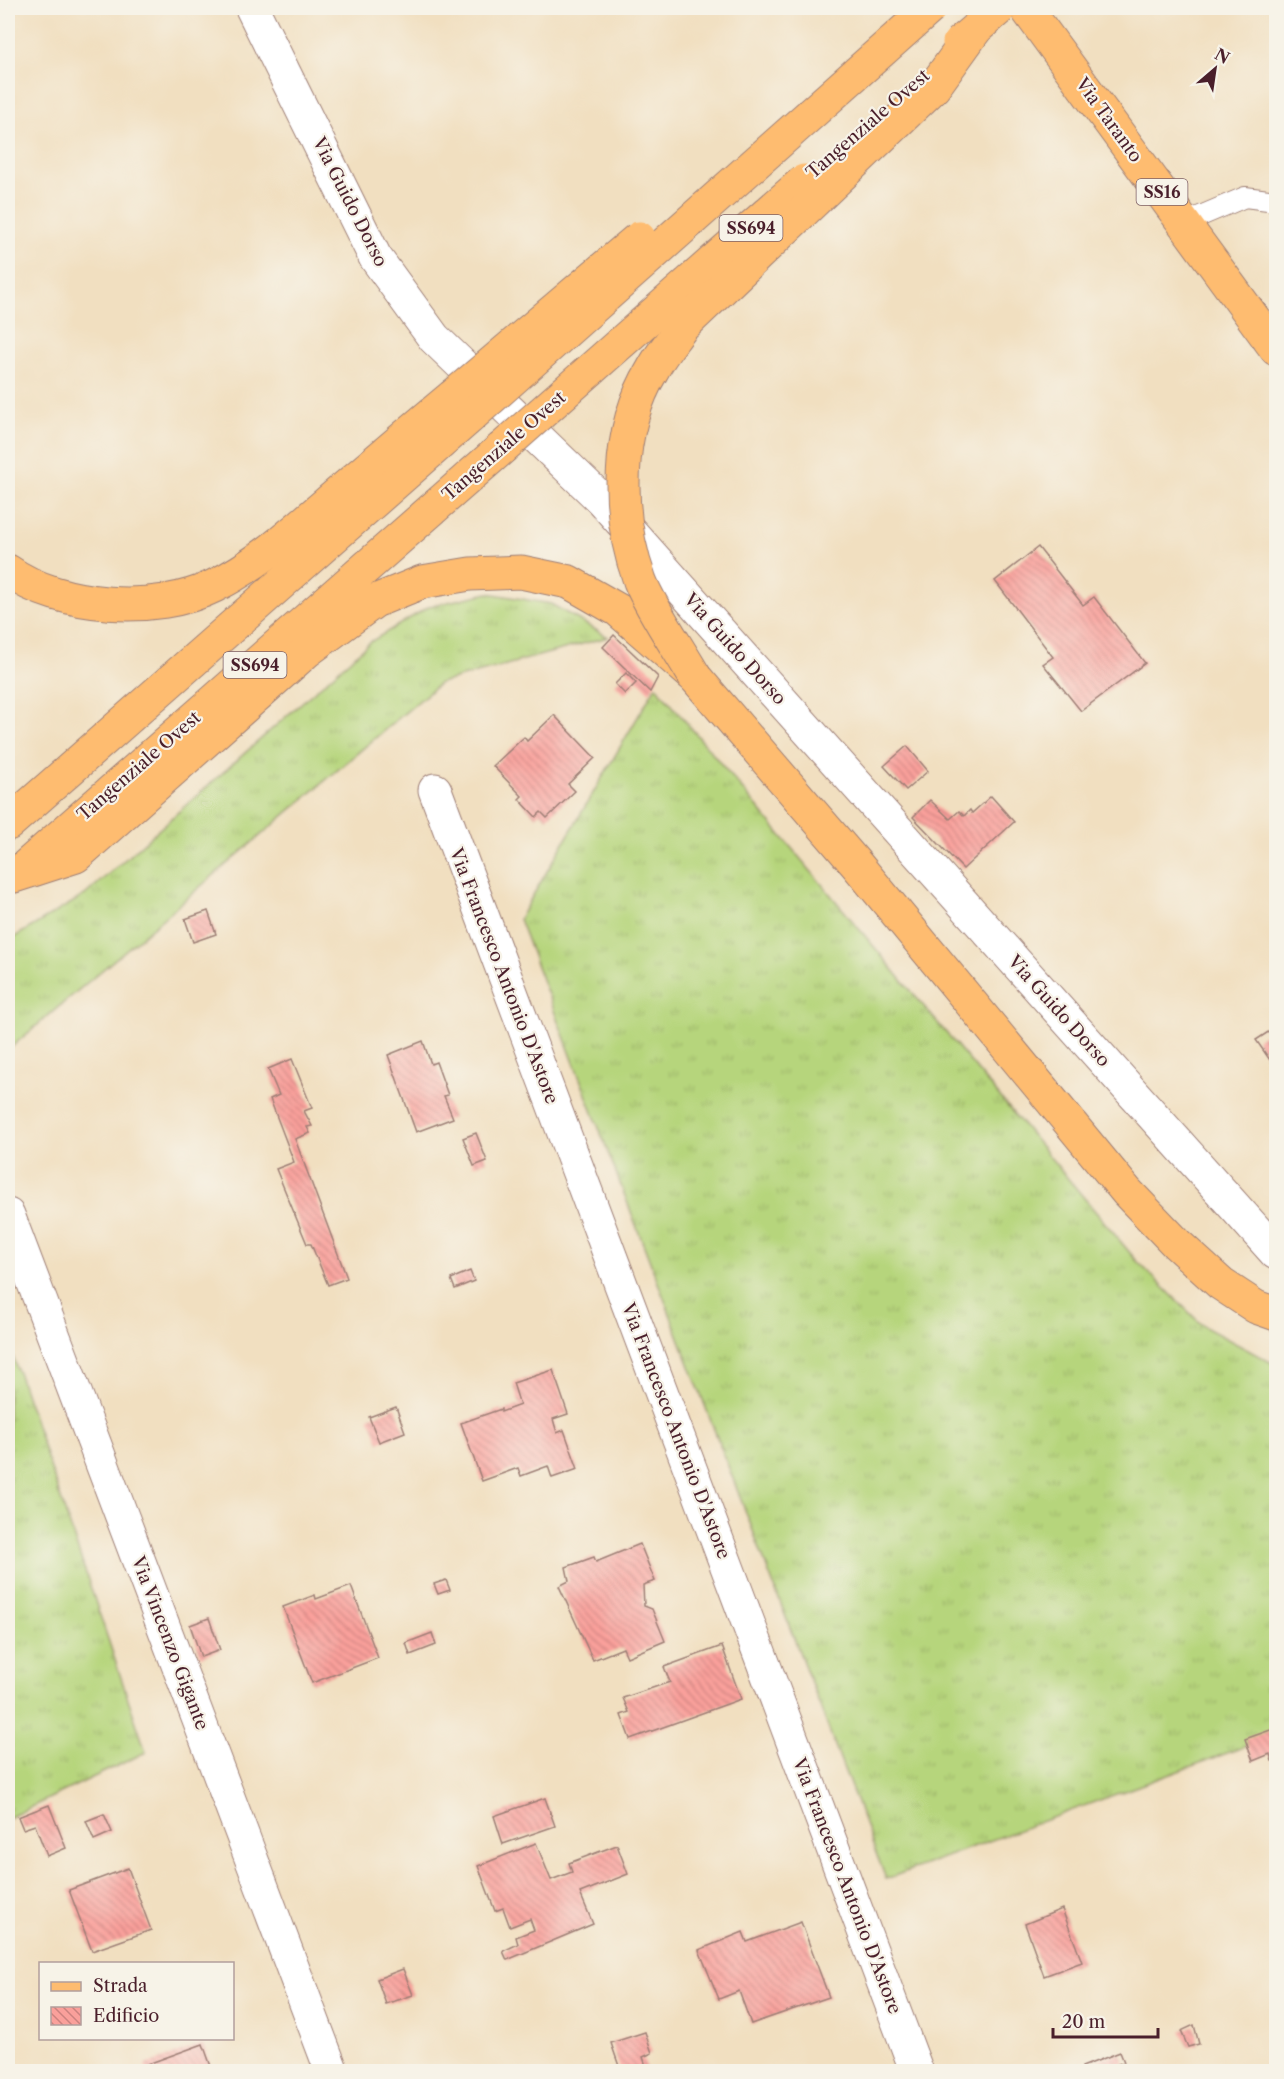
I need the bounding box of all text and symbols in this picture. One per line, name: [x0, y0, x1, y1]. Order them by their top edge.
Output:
north arrow: [1185, 39, 1245, 99]
text: N: [1211, 44, 1233, 68]
street label: Tangenziale Ovest: [802, 64, 935, 184]
street label: Via Taranto: [1070, 73, 1147, 167]
street label: Via Guido Dorso: [307, 133, 392, 270]
road number: SS16: [1136, 179, 1188, 205]
road number: SS694: [720, 215, 783, 241]
street label: Tangenziale Ovest: [438, 386, 571, 506]
street label: Via Guido Dorso: [678, 588, 791, 709]
road number: SS694: [224, 652, 286, 678]
street label: Tangenziale Ovest: [73, 706, 206, 826]
street label: Via Francesco Antonio D'Astore: [445, 844, 563, 1107]
street label: Via Guido Dorso: [1002, 950, 1115, 1071]
street label: Via Francesco Antonio D'Astore: [617, 1299, 735, 1562]
street label: Via Vincenzo Gigante: [126, 1552, 213, 1733]
street label: Via Francesco Antonio D'Astore: [788, 1754, 906, 2017]
legend: [39, 1962, 234, 2040]
text: Strada: [93, 1975, 148, 1997]
scale bar: [1053, 2001, 1158, 2039]
text: Edificio: [93, 2005, 159, 2027]
text: 20 m: [1062, 2011, 1106, 2033]

